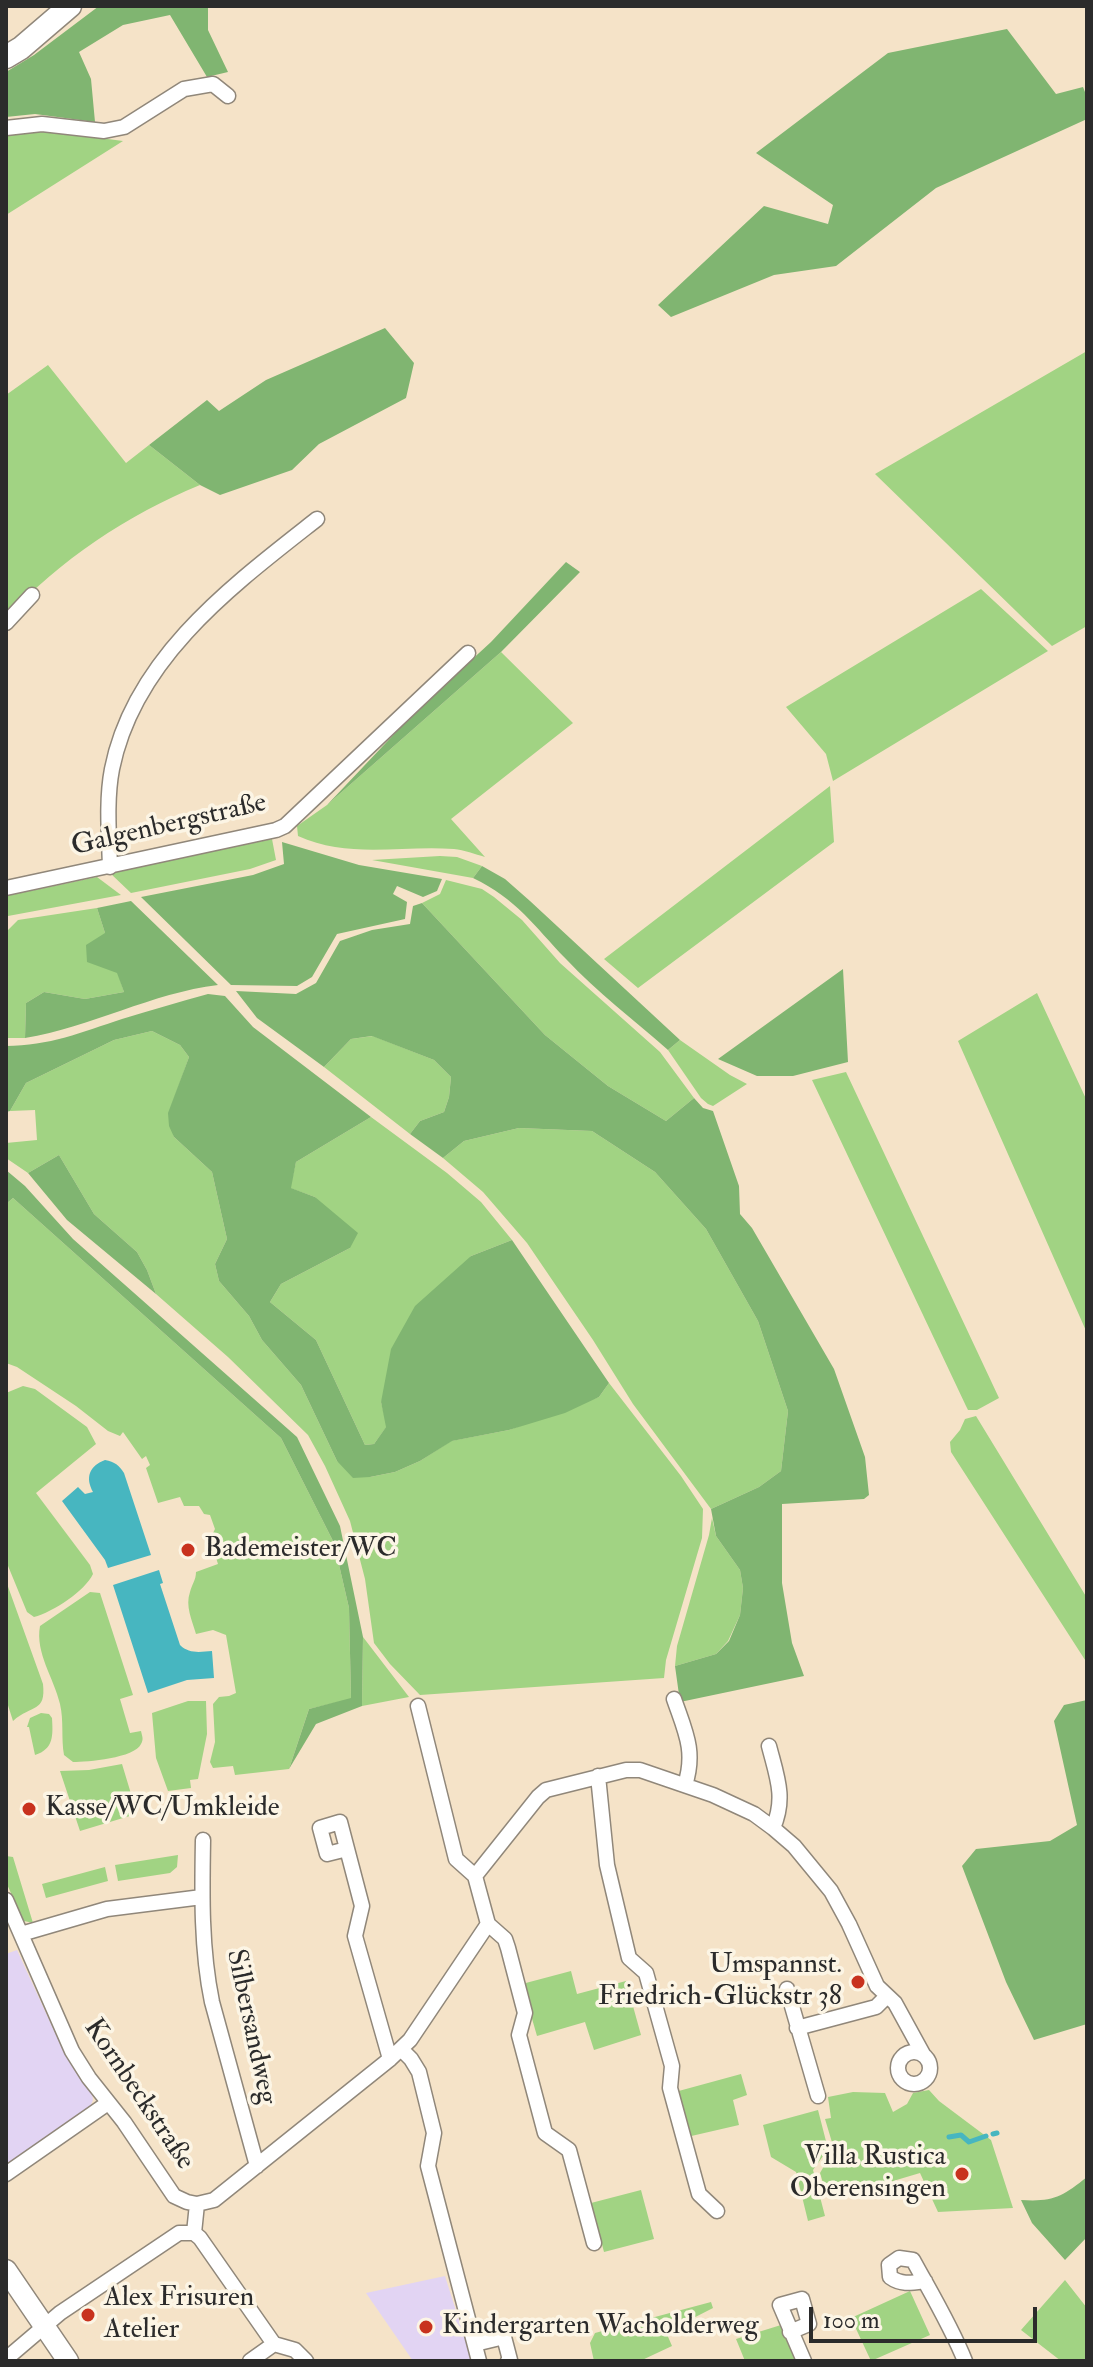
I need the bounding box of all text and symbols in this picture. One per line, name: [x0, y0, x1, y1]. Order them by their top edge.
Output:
street label: Galgenbergstraße: [68, 787, 270, 865]
place label: Bademeister/WC: [204, 1533, 397, 1567]
marker: Bademeister/WC: [179, 1541, 197, 1559]
place label: Kasse/WC/Umkleide: [45, 1792, 279, 1826]
marker: Kasse/WC/Umkleide: [20, 1800, 38, 1818]
street label: Silbersandweg: [217, 1946, 283, 2108]
place label: Umspannst. Friedrich-Glückstr 38: [598, 1949, 842, 2015]
marker: Umspannst. Friedrich-Glückstr 38: [849, 1973, 867, 1991]
street label: Kornbeckstraße: [75, 2013, 201, 2177]
place label: Villa Rustica Oberensingen: [790, 2141, 946, 2207]
marker: Villa Rustica Oberensingen: [953, 2165, 971, 2183]
place label: Alex Frisuren Atelier: [104, 2282, 254, 2348]
scale bar: [813, 2291, 1041, 2341]
text: 100 m: [823, 2305, 880, 2336]
marker: Alex Frisuren Atelier: [79, 2306, 97, 2324]
place label: Kindergarten Wacholderweg: [442, 2310, 758, 2344]
marker: Kindergarten Wacholderweg: [417, 2318, 435, 2336]

